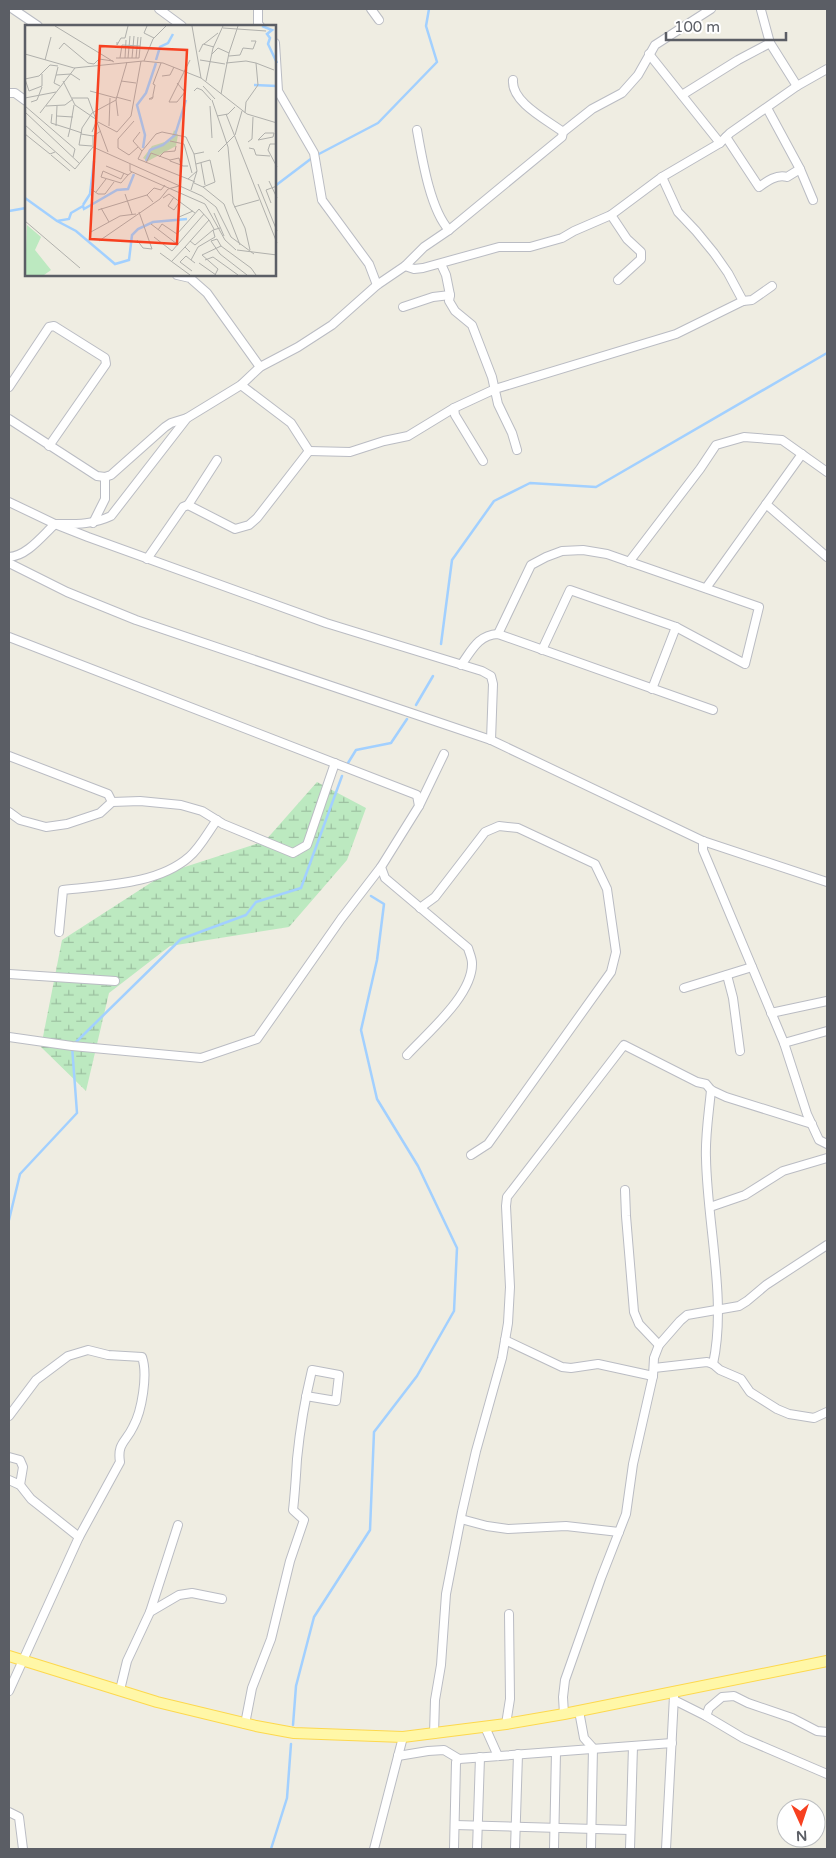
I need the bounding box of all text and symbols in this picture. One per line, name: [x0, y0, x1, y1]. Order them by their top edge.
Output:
scale bar: [666, 10, 786, 42]
text: 100 m: [674, 18, 720, 36]
inset map: [25, 25, 276, 276]
north arrow: [776, 1798, 826, 1848]
text: N: [796, 1827, 808, 1844]

